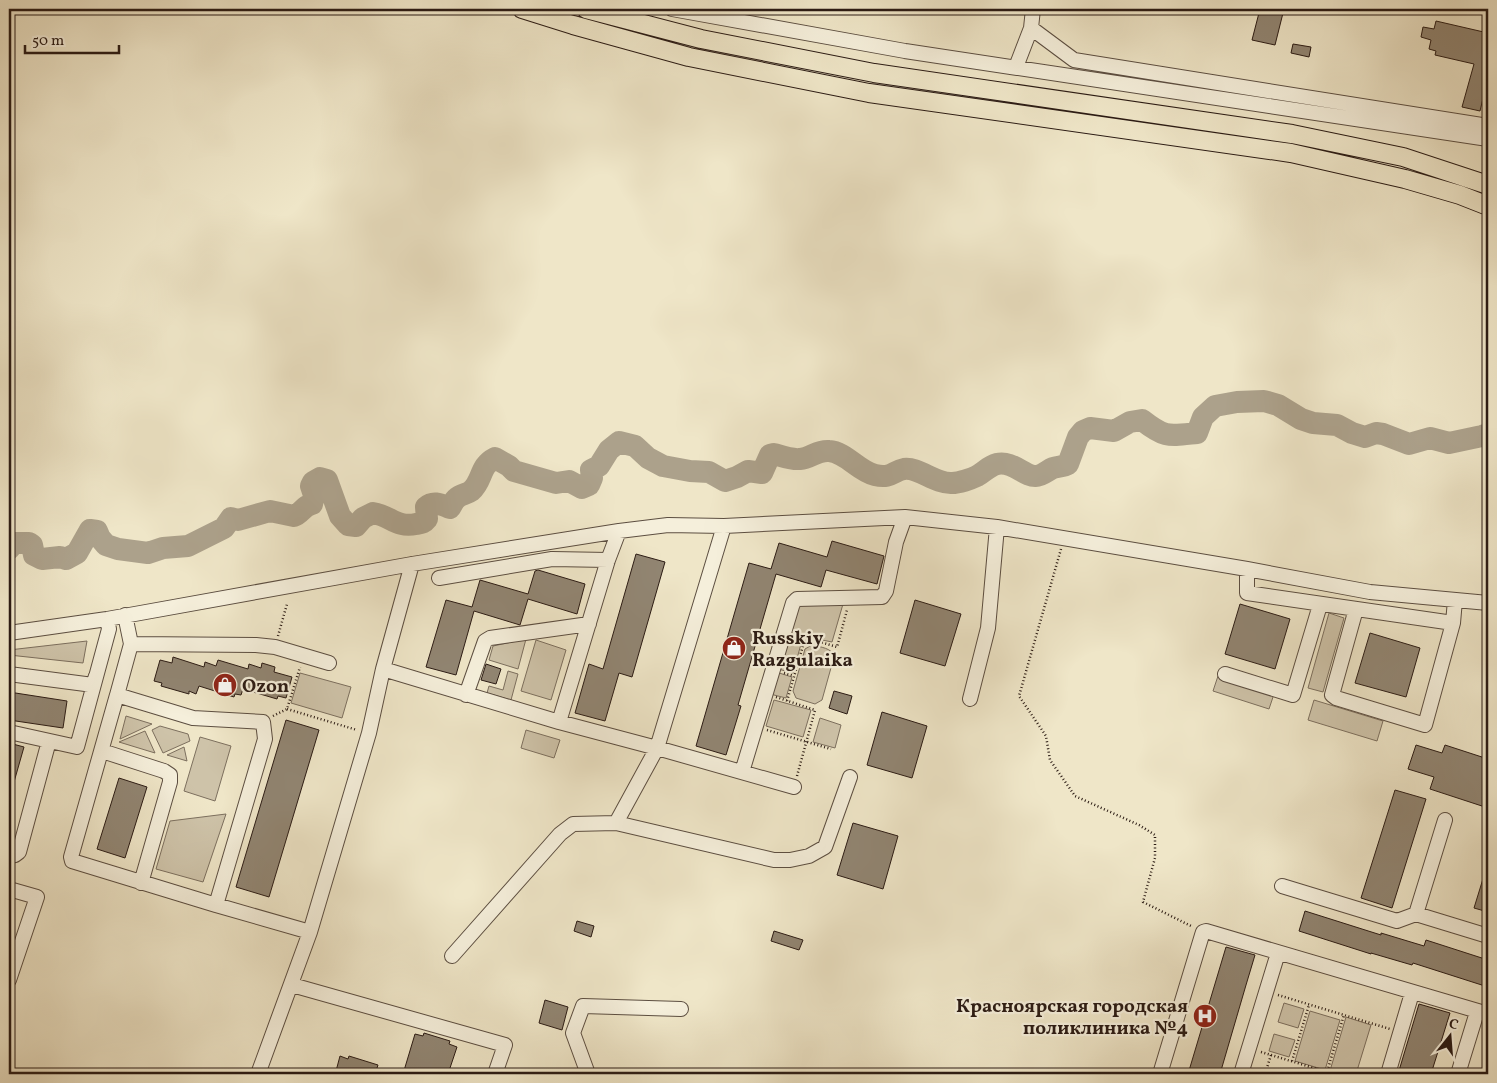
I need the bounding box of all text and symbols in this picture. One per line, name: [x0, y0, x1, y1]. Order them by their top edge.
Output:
scale bar: [25, 22, 119, 54]
text: 50 m: [32, 31, 64, 52]
place label: Russkiy Razgulaika: [752, 626, 853, 674]
shop icon: Russkiy Razgulaika: [721, 635, 747, 661]
shop icon: Ozon: [212, 672, 238, 698]
place label: Ozon: [242, 674, 289, 700]
place label: Красноярская городская поликлиника №4: [956, 994, 1188, 1042]
hospital icon: Красноярская городская поликлиника №4: [1192, 1003, 1218, 1029]
north arrow: [1424, 1010, 1474, 1060]
text: С: [1446, 1015, 1460, 1035]

